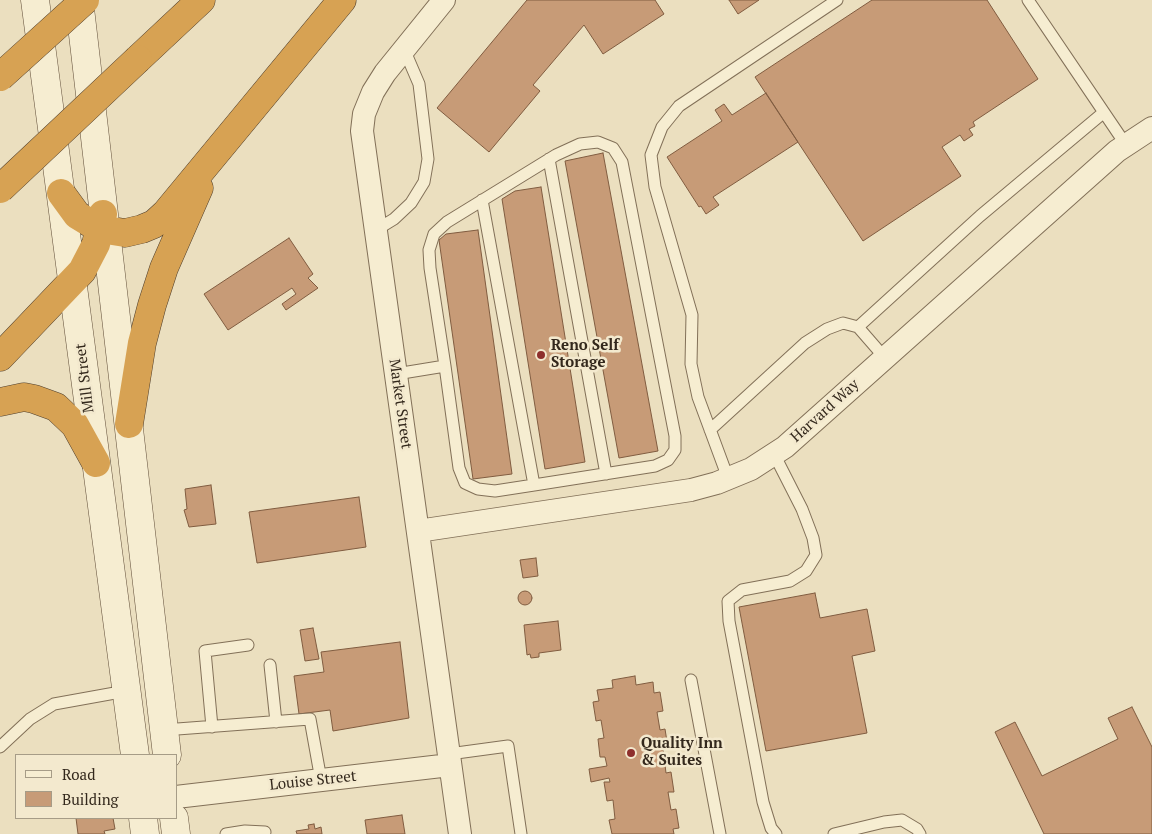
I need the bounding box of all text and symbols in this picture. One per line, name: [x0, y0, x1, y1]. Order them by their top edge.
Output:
place label: Reno Self Storage: [551, 337, 619, 372]
street label: Mill Street: [72, 342, 98, 414]
marker: Reno Self Storage: [535, 349, 547, 361]
street label: Market Street: [385, 358, 415, 450]
street label: Harvard Way: [787, 376, 863, 446]
place label: Quality Inn & Suites: [641, 735, 723, 770]
marker: Quality Inn & Suites: [625, 747, 637, 759]
legend: [15, 754, 178, 819]
text: Road: [62, 764, 95, 784]
street label: Louise Street: [269, 767, 357, 795]
text: Building: [62, 789, 119, 809]

